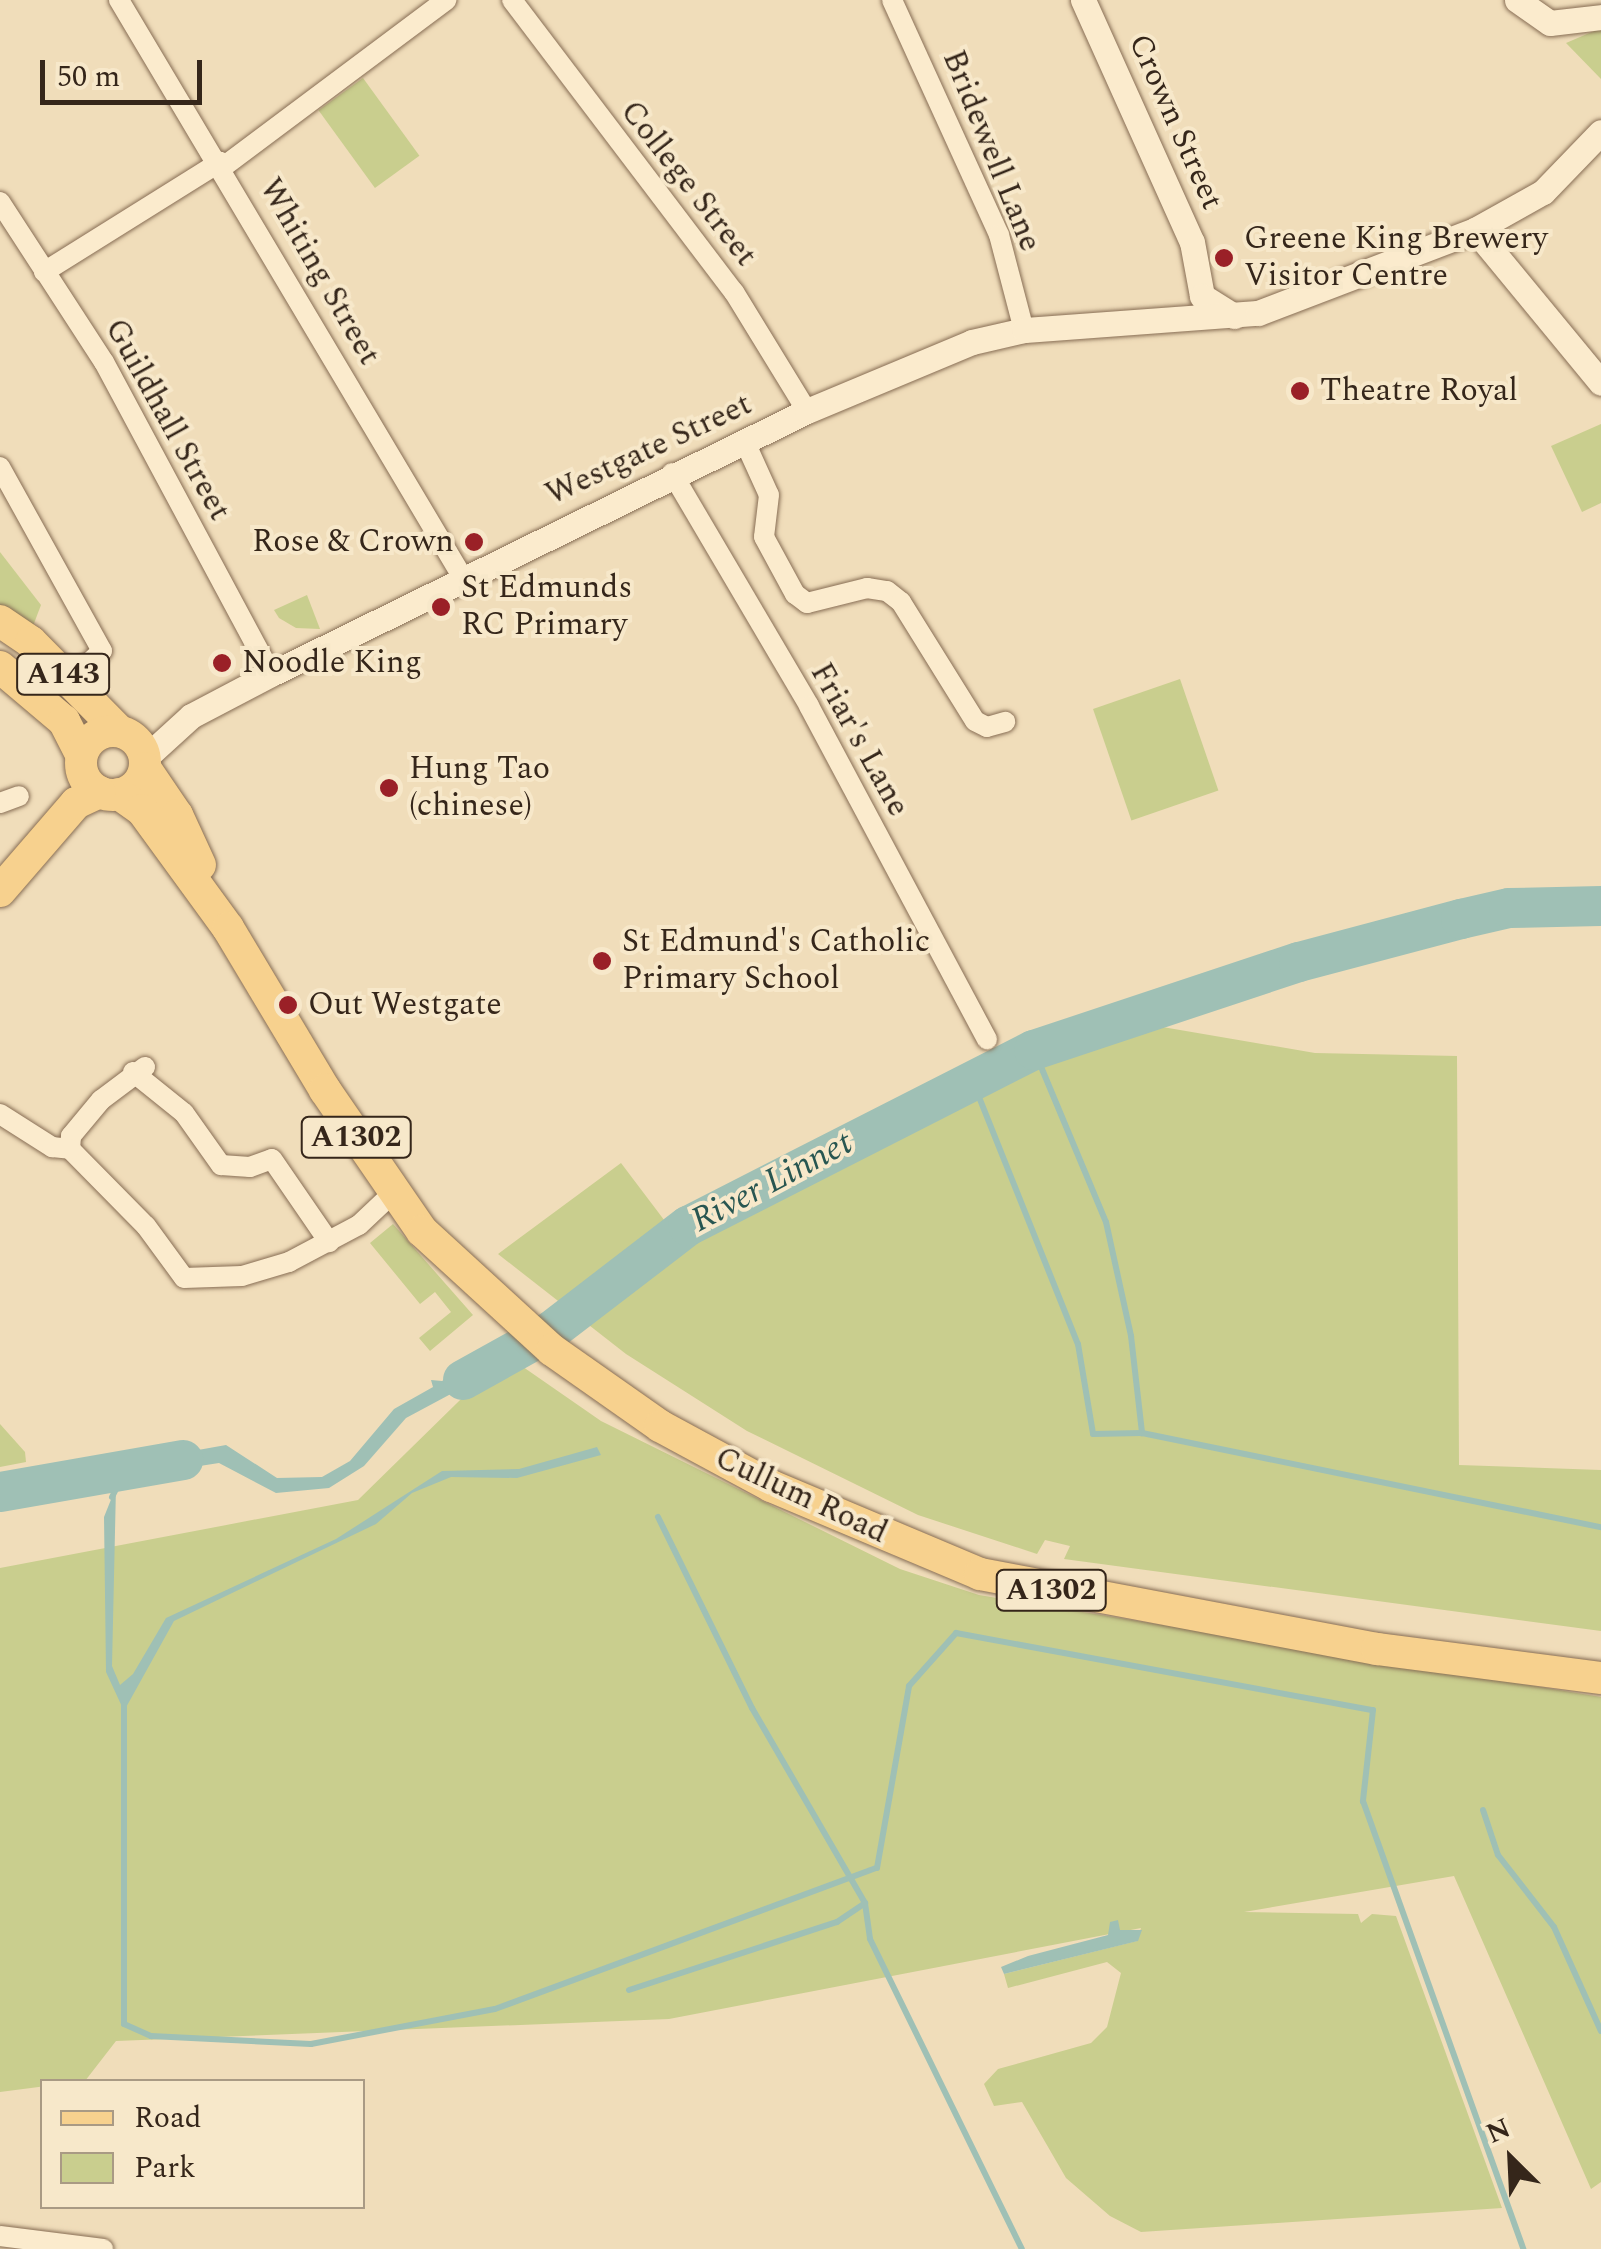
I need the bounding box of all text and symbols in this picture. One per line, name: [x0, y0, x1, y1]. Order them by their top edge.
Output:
street label: Crown Street: [1119, 28, 1231, 216]
scale bar: [45, 40, 208, 102]
street label: Bridewell Lane: [933, 45, 1049, 257]
text: 50 m: [57, 54, 120, 100]
street label: College Street: [611, 94, 765, 274]
street label: Whiting Street: [250, 172, 388, 372]
place label: Greene King Brewery Visitor Centre: [1244, 221, 1548, 296]
marker: Greene King Brewery Visitor Centre: [1213, 247, 1235, 269]
street label: Guildhall Street: [96, 312, 238, 528]
place label: Theatre Royal: [1320, 372, 1518, 410]
marker: Theatre Royal: [1289, 380, 1311, 402]
street label: Westgate Street: [540, 386, 758, 514]
place label: Rose & Crown: [252, 523, 454, 561]
marker: Rose & Crown: [463, 531, 485, 553]
place label: St Edmunds RC Primary: [461, 570, 632, 645]
marker: St Edmunds RC Primary: [430, 596, 452, 618]
place label: Noodle King: [242, 644, 422, 682]
road number: A143: [15, 649, 110, 699]
marker: Noodle King: [211, 652, 233, 674]
street label: Friar's Lane: [801, 657, 917, 823]
place label: Hung Tao (chinese): [409, 751, 550, 826]
marker: Hung Tao (chinese): [378, 777, 400, 799]
place label: St Edmund's Catholic Primary School: [622, 924, 930, 999]
marker: St Edmund's Catholic Primary School: [591, 950, 613, 972]
place label: Out Westgate: [308, 986, 502, 1024]
marker: Out Westgate: [277, 994, 299, 1016]
road number: A1302: [298, 1112, 414, 1162]
water label: River Linnet: [684, 1122, 860, 1242]
street label: Cullum Road: [709, 1439, 893, 1553]
road number: A1302: [994, 1565, 1108, 1615]
legend: [40, 2079, 365, 2209]
text: Road: [134, 2095, 202, 2141]
text: N: [1479, 2107, 1518, 2155]
north arrow: [1461, 2109, 1561, 2209]
text: Park: [134, 2145, 196, 2191]

